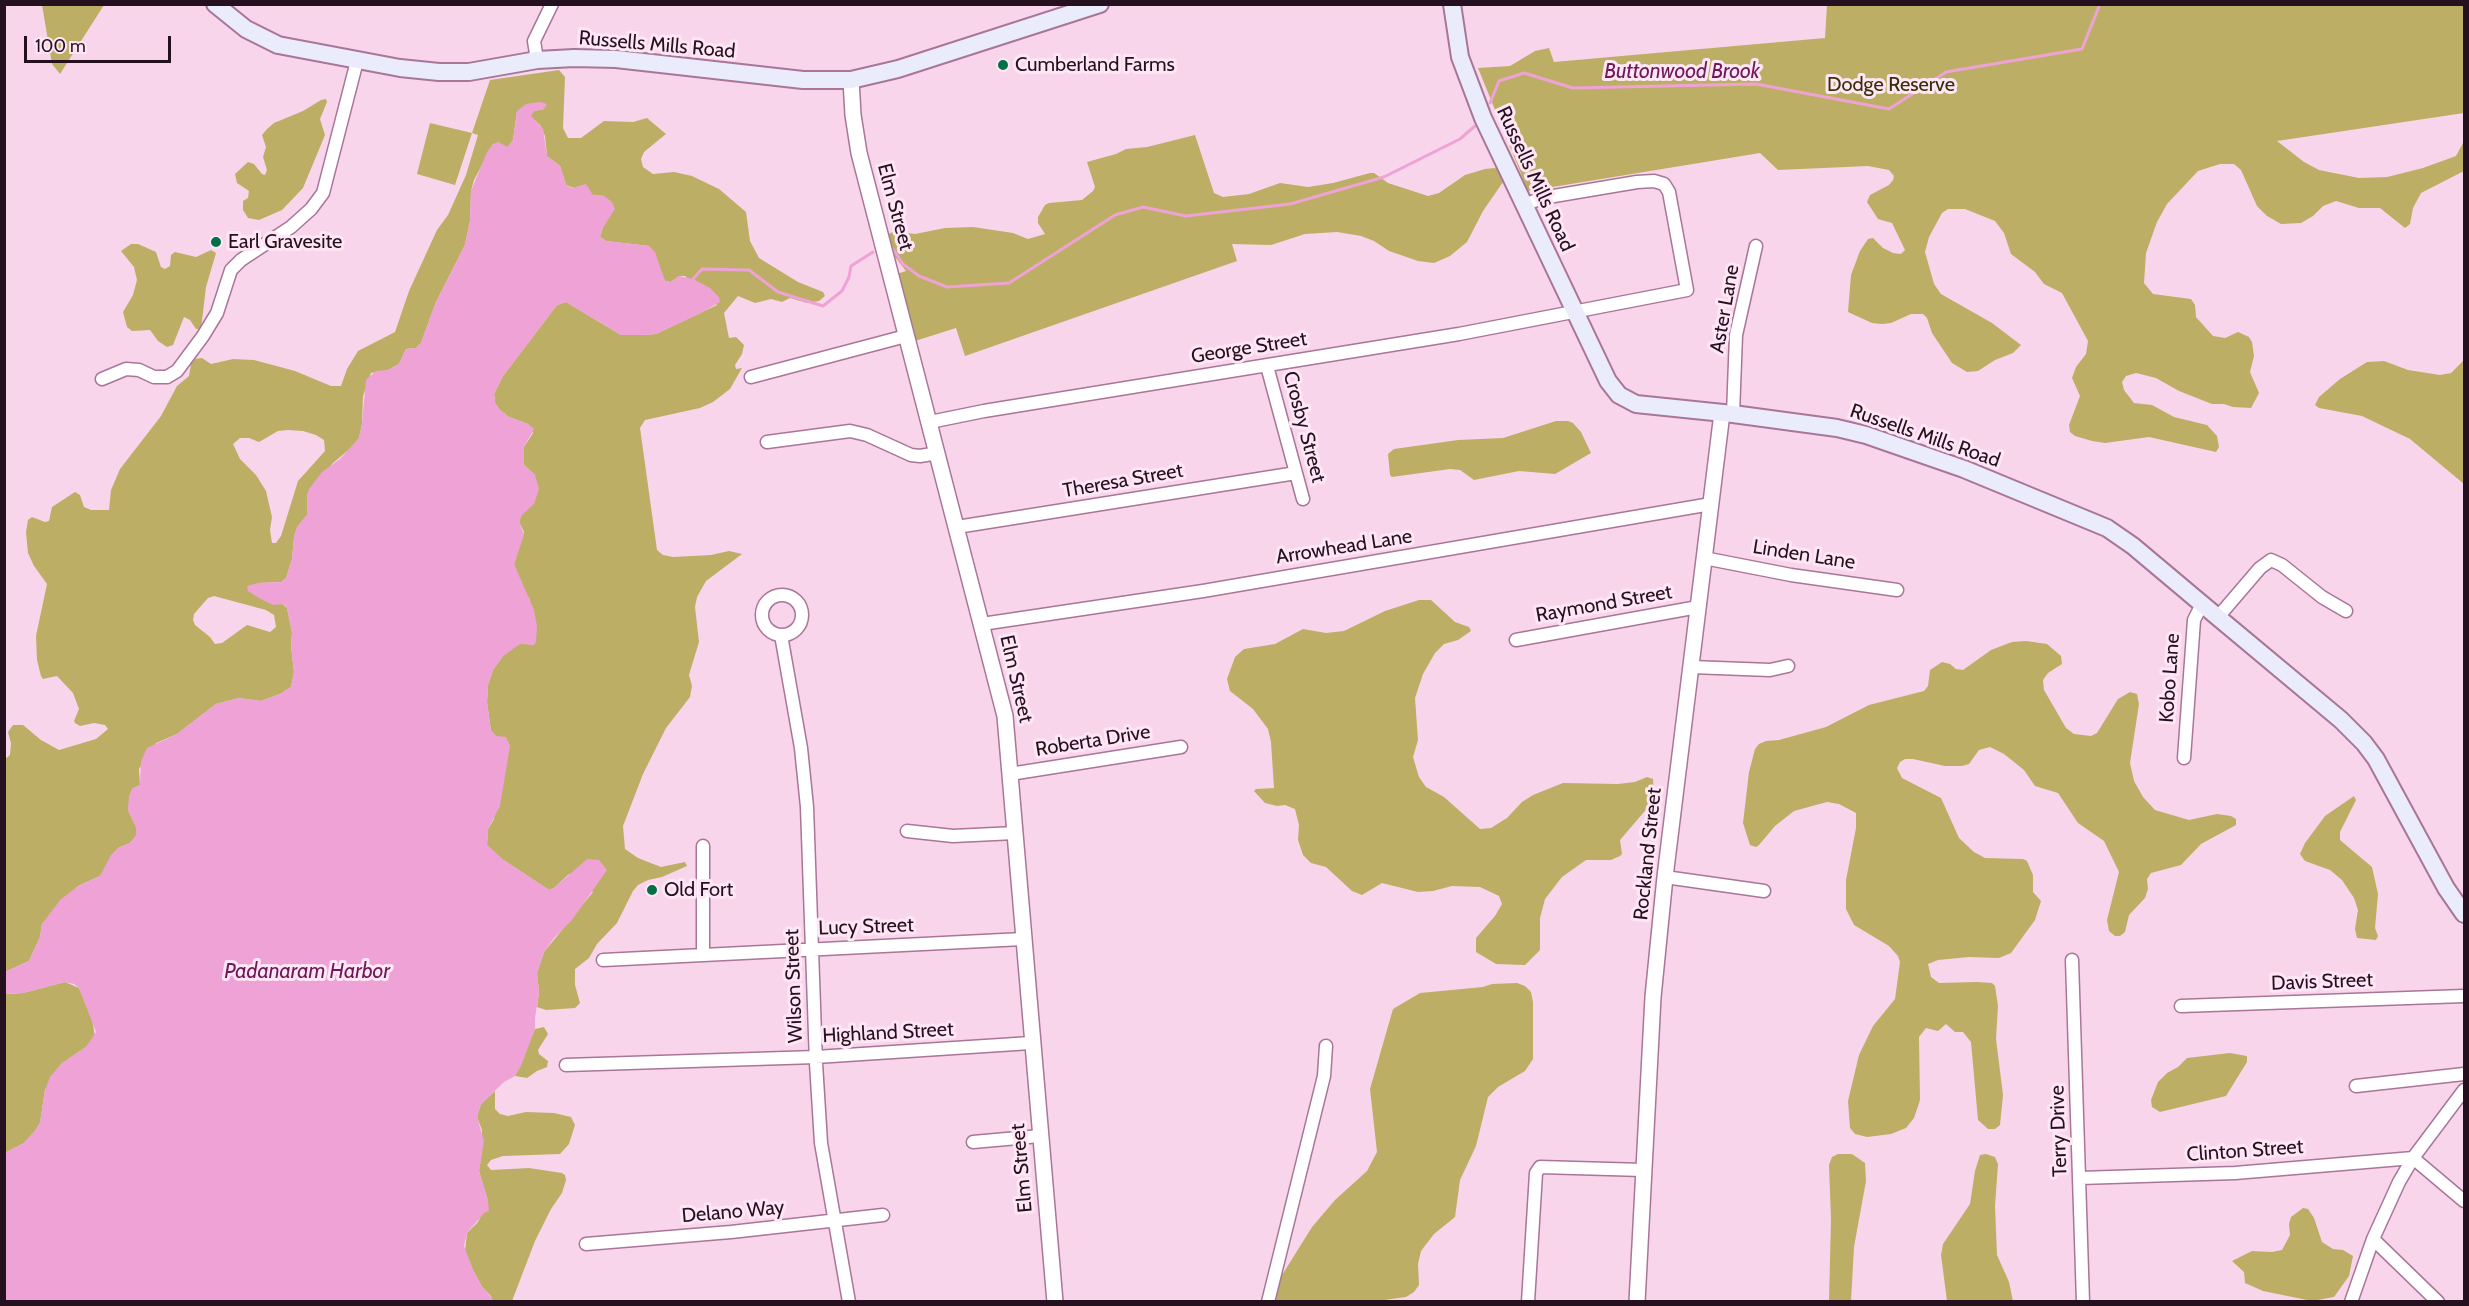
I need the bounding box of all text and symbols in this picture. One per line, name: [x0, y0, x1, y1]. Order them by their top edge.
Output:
scale bar: [27, 24, 174, 62]
street label: Russells Mills Road: [578, 26, 736, 64]
text: 100 m: [35, 35, 86, 57]
place label: Cumberland Farms: [1015, 53, 1175, 77]
marker: Cumberland Farms: [996, 58, 1010, 72]
water label: Buttonwood Brook: [1604, 59, 1760, 85]
park label: Dodge Reserve: [1827, 73, 1955, 97]
street label: Russells Mills Road: [1491, 103, 1579, 255]
street label: Elm Street: [872, 161, 918, 253]
place label: Earl Gravesite: [228, 230, 342, 254]
marker: Earl Gravesite: [209, 235, 223, 249]
street label: Aster Lane: [1705, 263, 1745, 355]
street label: George Street: [1189, 327, 1309, 369]
street label: Crosby Street: [1278, 369, 1330, 485]
street label: Russells Mills Road: [1847, 399, 2003, 473]
street label: Theresa Street: [1061, 459, 1185, 503]
street label: Arrowhead Lane: [1274, 524, 1414, 570]
street label: Linden Lane: [1751, 535, 1857, 575]
street label: Raymond Street: [1534, 580, 1674, 628]
street label: Elm Street: [994, 633, 1038, 725]
street label: Kobo Lane: [2155, 633, 2185, 723]
street label: Roberta Drive: [1034, 720, 1152, 762]
street label: Rockland Street: [1629, 787, 1667, 921]
place label: Old Fort: [664, 878, 733, 902]
marker: Old Fort: [645, 883, 659, 897]
street label: Lucy Street: [818, 913, 914, 941]
street label: Wilson Street: [780, 929, 808, 1043]
water label: Padanaram Harbor: [224, 959, 390, 985]
street label: Davis Street: [2271, 968, 2373, 996]
street label: Highland Street: [822, 1018, 954, 1048]
street label: Terry Drive: [2045, 1085, 2073, 1177]
street label: Elm Street: [1006, 1123, 1038, 1213]
street label: Clinton Street: [2186, 1135, 2304, 1167]
street label: Delano Way: [681, 1196, 785, 1228]

